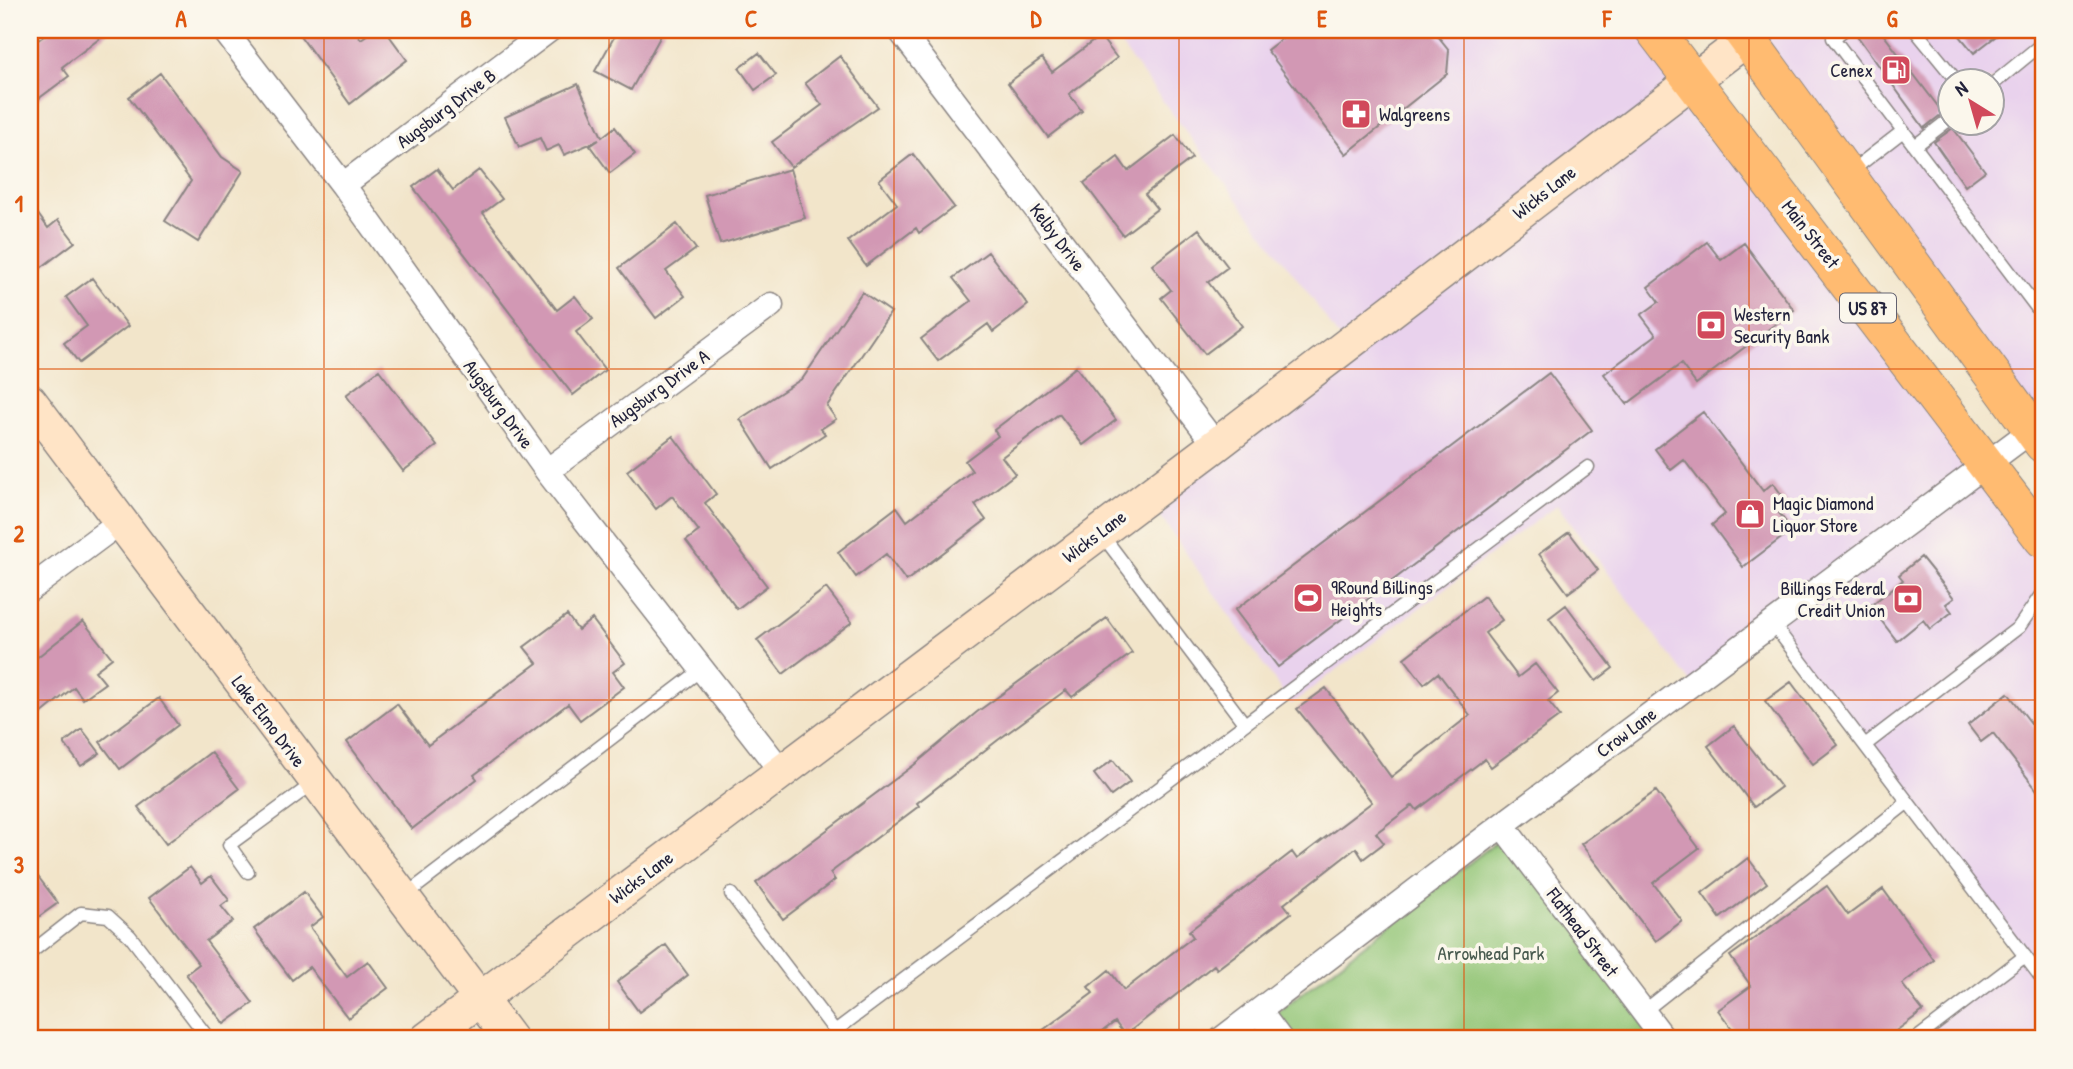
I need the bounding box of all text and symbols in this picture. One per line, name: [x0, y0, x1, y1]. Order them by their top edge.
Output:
text: A: [175, 3, 187, 34]
text: B: [460, 3, 472, 34]
text: C: [745, 3, 757, 34]
text: D: [1031, 3, 1043, 34]
text: E: [1317, 3, 1328, 34]
text: F: [1602, 3, 1613, 34]
text: G: [1886, 3, 1898, 34]
fuel station icon: Cenex: [1879, 53, 1913, 87]
place label: Cenex: [1830, 57, 1873, 83]
street label: Augsburg Drive B: [391, 62, 501, 154]
north arrow: [1937, 66, 2007, 136]
text: N: [1949, 75, 1973, 102]
pharmacy icon: Walgreens: [1339, 97, 1373, 131]
place label: Walgreens: [1379, 101, 1450, 127]
street label: Wicks Lane: [1507, 159, 1581, 225]
text: 1: [15, 188, 23, 219]
street label: Main Street: [1776, 194, 1846, 274]
street label: Kelby Drive: [1024, 198, 1092, 277]
road number: US 87: [1840, 294, 1896, 322]
place label: Western Security Bank: [1734, 301, 1829, 349]
bank icon: Western Security Bank: [1694, 308, 1728, 342]
street label: Augsburg Drive A: [604, 343, 714, 433]
street label: Augsburg Drive: [458, 354, 540, 454]
place label: Magic Diamond Liquor Store: [1773, 490, 1874, 538]
shop icon: Magic Diamond Liquor Store: [1733, 497, 1767, 531]
street label: Wicks Lane: [1057, 503, 1132, 569]
text: 2: [14, 518, 25, 549]
place label: 9Round Billings Heights: [1331, 574, 1433, 622]
place label: Billings Federal Credit Union: [1780, 575, 1886, 623]
sports icon: 9Round Billings Heights: [1291, 581, 1325, 615]
bank icon: Billings Federal Credit Union: [1891, 582, 1925, 616]
street label: Lake Elmo Drive: [226, 670, 312, 772]
street label: Crow Lane: [1591, 701, 1662, 763]
street label: Wicks Lane: [604, 844, 679, 910]
text: 3: [14, 849, 24, 880]
street label: Flathead Street: [1540, 881, 1625, 982]
park label: Arrowhead Park: [1438, 940, 1545, 966]

